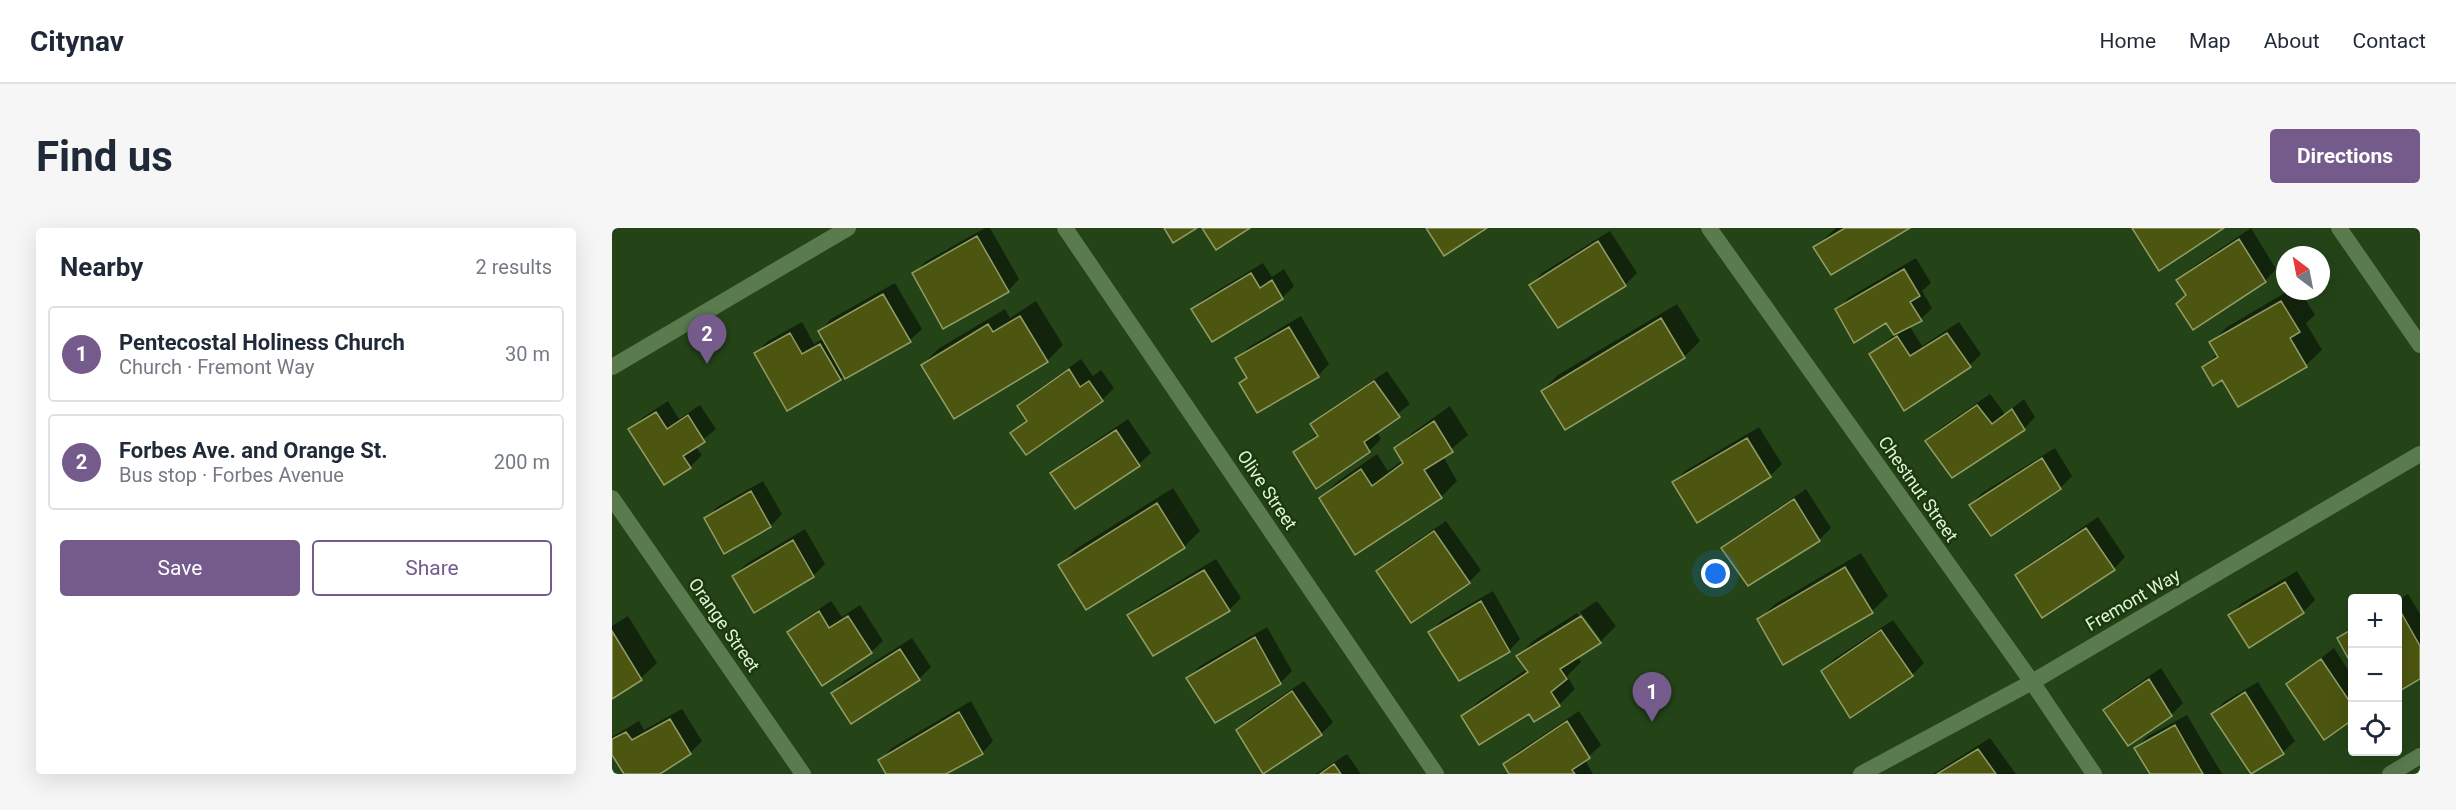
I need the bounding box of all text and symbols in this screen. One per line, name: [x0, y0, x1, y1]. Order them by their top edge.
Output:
text: Citynav: [30, 25, 124, 58]
text: Home: [2100, 29, 2156, 53]
text: Map: [2189, 29, 2231, 53]
text: About: [2264, 29, 2320, 53]
text: Contact: [2353, 29, 2426, 53]
button: Directions: [2270, 129, 2420, 183]
text: Find us: [36, 132, 173, 181]
north arrow: [2276, 246, 2330, 300]
text: Nearby: [60, 252, 143, 282]
text: 2 results: [476, 255, 552, 279]
pin: 2: [688, 314, 727, 364]
text: Pentecostal Holiness Church: [119, 330, 405, 355]
text: 1: [76, 342, 87, 366]
text: 30 m: [505, 342, 550, 366]
text: Church · Fremont Way: [119, 355, 314, 379]
street label: Chestnut Street: [1874, 432, 1963, 546]
text: Forbes Ave. and Orange St.: [119, 438, 388, 463]
street label: Olive Street: [1233, 446, 1302, 534]
text: 2: [76, 450, 87, 474]
text: 200 m: [494, 450, 550, 474]
text: Bus stop · Forbes Avenue: [119, 463, 344, 487]
button: Save: [60, 540, 300, 596]
button: Share: [312, 540, 552, 596]
your location: [1701, 559, 1730, 588]
street label: Fremont Way: [2082, 564, 2184, 635]
street label: Orange Street: [684, 574, 764, 676]
map controls: [2348, 594, 2402, 756]
button: +: [2348, 594, 2402, 648]
button: −: [2348, 648, 2402, 702]
pin: 1: [1632, 672, 1672, 722]
button: locate: [2348, 702, 2402, 756]

